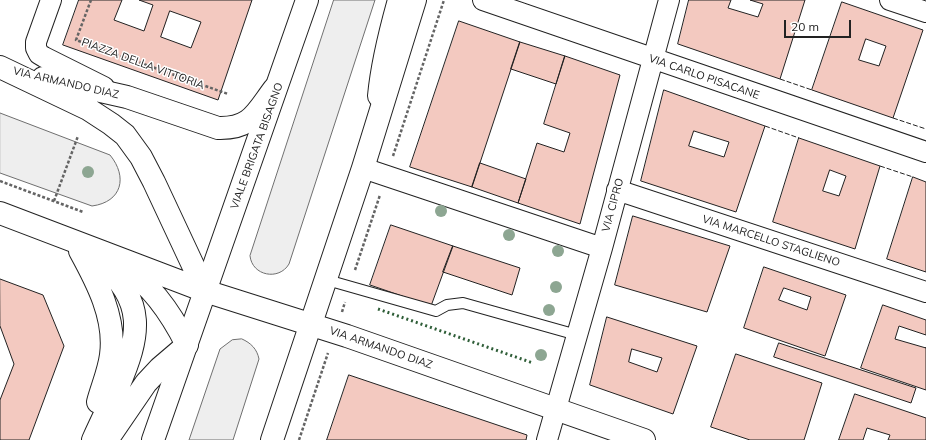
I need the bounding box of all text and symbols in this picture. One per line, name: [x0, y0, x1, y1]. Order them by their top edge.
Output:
scale bar: [786, 12, 853, 38]
text: 20 m: [791, 19, 819, 34]
street label: PIAZZA DELLA VITTORIA: [80, 36, 206, 92]
street label: VIA CARLO PISACANE: [647, 52, 761, 102]
street label: VIA ARMANDO DIAZ: [12, 64, 120, 102]
street label: VIALE BRIGATA BISAGNO: [228, 81, 286, 211]
street label: VIA CIPRO: [599, 177, 627, 233]
street label: VIA MARCELLO STAGLIENO: [700, 212, 842, 270]
street label: VIA ARMANDO DIAZ: [328, 324, 434, 372]

